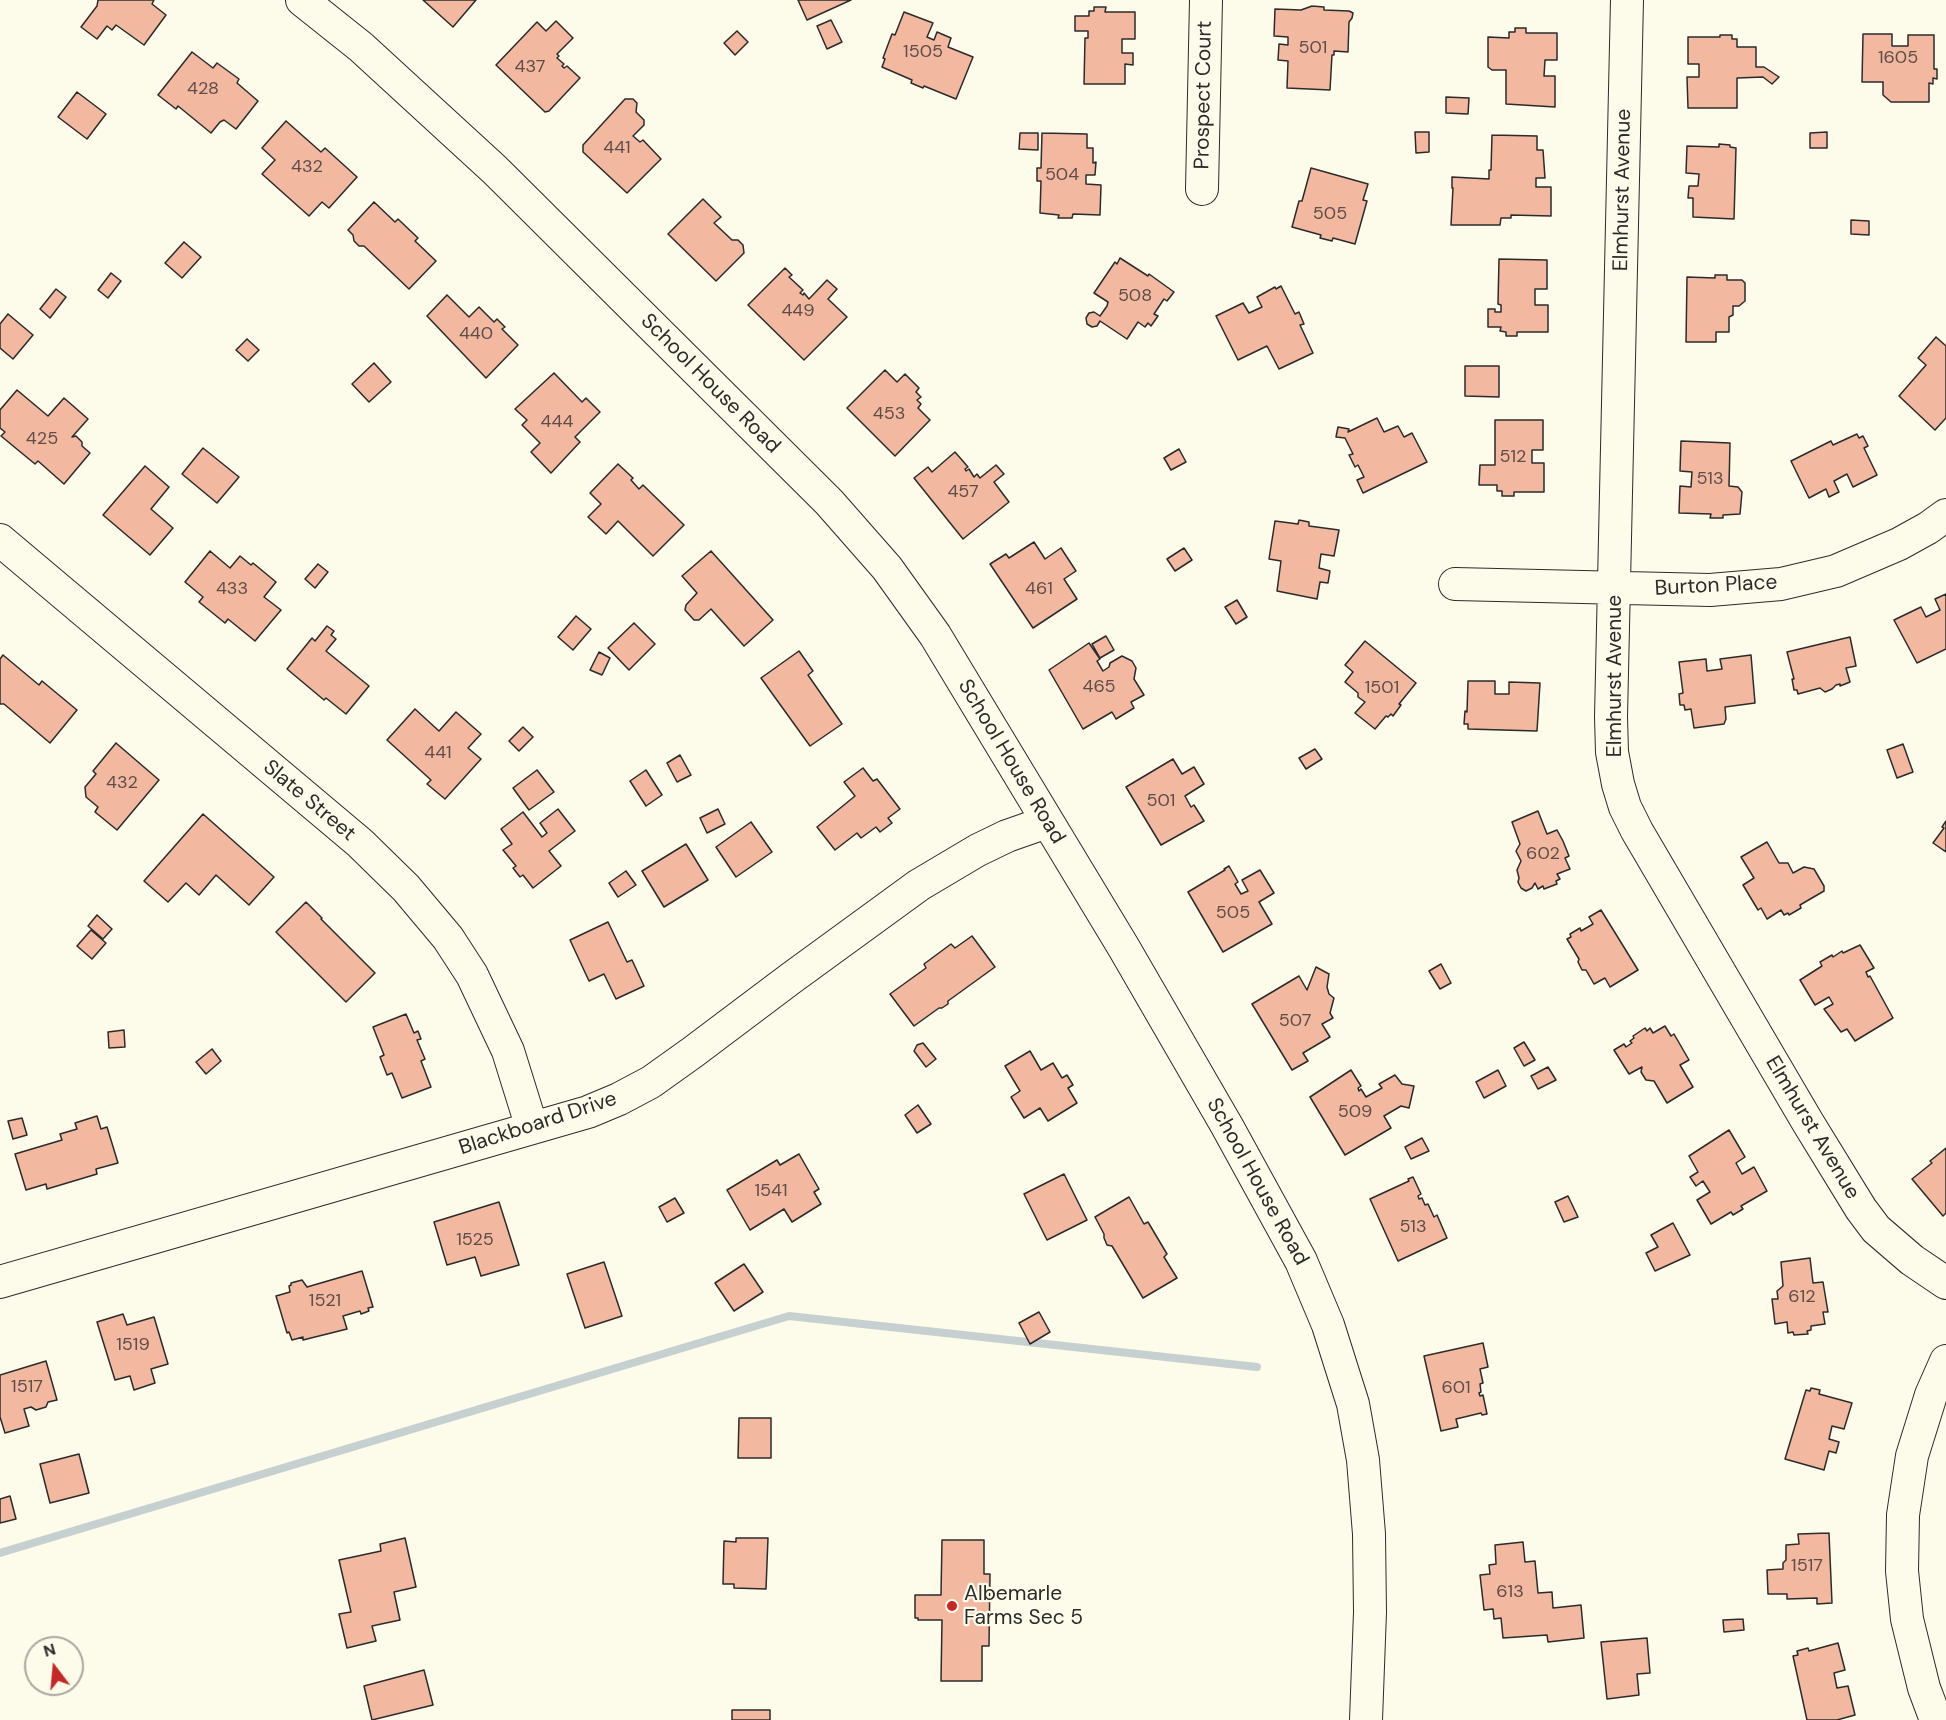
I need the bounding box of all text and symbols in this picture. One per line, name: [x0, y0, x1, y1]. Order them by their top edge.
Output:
street label: Prospect Court: [1190, 20, 1218, 170]
house number: 501: [1299, 37, 1327, 59]
house number: 1505: [903, 41, 943, 63]
house number: 1605: [1878, 47, 1918, 69]
house number: 437: [515, 56, 545, 78]
house number: 428: [187, 78, 219, 100]
street label: Elmhurst Avenue: [1609, 109, 1637, 271]
house number: 441: [603, 137, 631, 159]
house number: 432: [291, 156, 323, 178]
house number: 504: [1045, 164, 1079, 186]
house number: 505: [1313, 203, 1347, 225]
house number: 508: [1118, 285, 1152, 307]
house number: 449: [781, 300, 815, 322]
street label: School House Road: [635, 309, 785, 459]
house number: 440: [459, 323, 493, 345]
house number: 453: [873, 403, 905, 425]
house number: 444: [541, 411, 573, 433]
house number: 425: [26, 428, 58, 450]
house number: 512: [1500, 446, 1526, 468]
house number: 513: [1696, 468, 1724, 490]
house number: 457: [947, 481, 979, 503]
street label: Burton Place: [1654, 570, 1778, 602]
house number: 433: [216, 578, 248, 600]
house number: 461: [1025, 578, 1053, 600]
street label: Elmhurst Avenue: [1602, 595, 1628, 757]
street label: School House Road: [952, 675, 1070, 849]
house number: 465: [1083, 676, 1115, 698]
house number: 1501: [1365, 677, 1399, 699]
house number: 441: [424, 742, 452, 764]
street label: Slate Street: [258, 755, 360, 847]
house number: 432: [106, 772, 138, 794]
house number: 501: [1147, 790, 1175, 812]
house number: 602: [1526, 843, 1560, 865]
house number: 505: [1216, 902, 1250, 924]
house number: 507: [1279, 1010, 1311, 1032]
street label: Elmhurst Avenue: [1759, 1052, 1865, 1204]
street label: Blackboard Drive: [456, 1087, 620, 1161]
street label: School House Road: [1201, 1094, 1313, 1270]
house number: 509: [1338, 1101, 1372, 1123]
house number: 1541: [754, 1180, 788, 1202]
house number: 513: [1399, 1216, 1427, 1238]
house number: 1525: [456, 1229, 494, 1251]
house number: 612: [1788, 1286, 1816, 1308]
house number: 1521: [309, 1290, 341, 1312]
house number: 1519: [116, 1334, 150, 1356]
house number: 1517: [11, 1376, 43, 1398]
house number: 601: [1441, 1377, 1471, 1399]
house number: 1517: [1791, 1555, 1823, 1577]
place label: Albemarle Farms Sec 5: [964, 1581, 1083, 1631]
house number: 613: [1496, 1581, 1524, 1603]
marker: Albemarle Farms Sec 5: [945, 1599, 959, 1613]
north arrow: [24, 1636, 84, 1696]
text: N: [41, 1638, 58, 1662]

